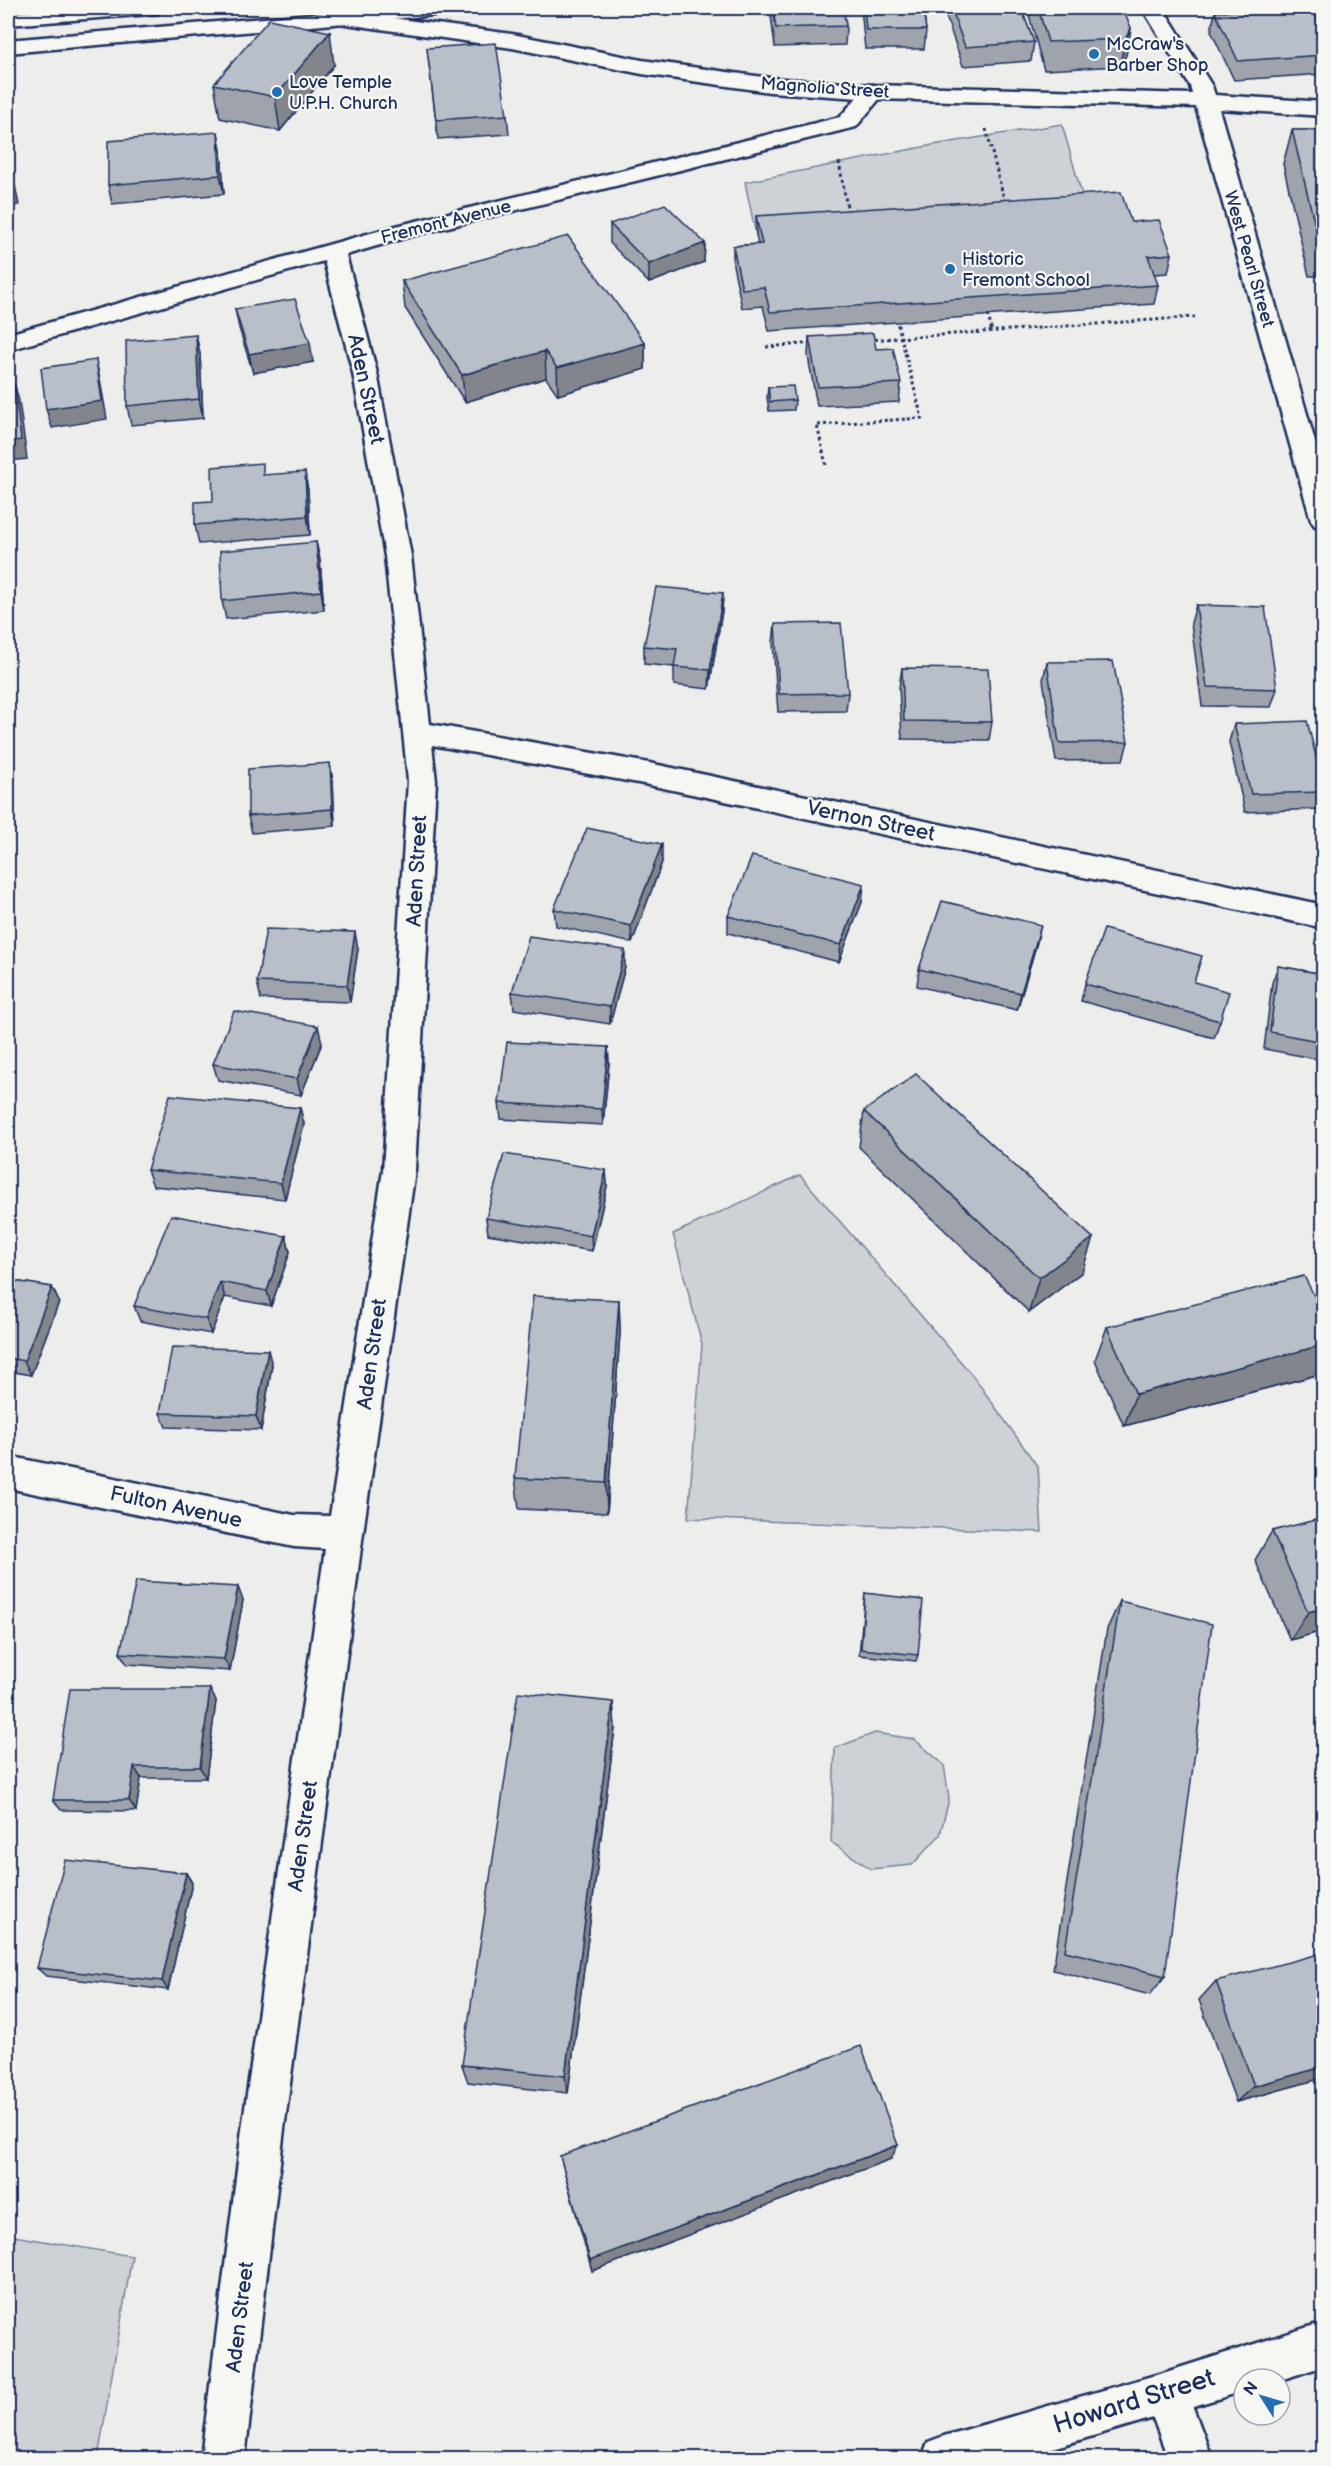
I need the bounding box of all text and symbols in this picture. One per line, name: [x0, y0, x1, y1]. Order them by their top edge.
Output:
place label: McCraw's Barber Shop: [1106, 34, 1208, 76]
marker: McCraw's Barber Shop: [1087, 47, 1101, 61]
place label: Love Temple U.P.H. Church: [289, 72, 398, 114]
street label: Magnolia Street: [760, 73, 890, 103]
marker: Love Temple U.P.H. Church: [270, 85, 284, 99]
street label: West Pearl Street: [1219, 188, 1279, 330]
street label: Fremont Avenue: [379, 196, 514, 248]
place label: Historic Fremont School: [962, 249, 1090, 291]
marker: Historic Fremont School: [943, 262, 957, 276]
street label: Aden Street: [342, 332, 390, 447]
street label: Vernon Street: [805, 795, 938, 847]
street label: Aden Street: [402, 814, 432, 927]
street label: Aden Street: [352, 1296, 392, 1411]
street label: Fulton Avenue: [108, 1481, 244, 1533]
street label: Aden Street: [283, 1778, 323, 1893]
street label: Aden Street: [221, 2260, 259, 2374]
street label: Howard Street: [1049, 2363, 1219, 2441]
north arrow: [1232, 2367, 1292, 2427]
text: N: [1240, 2378, 1262, 2399]

